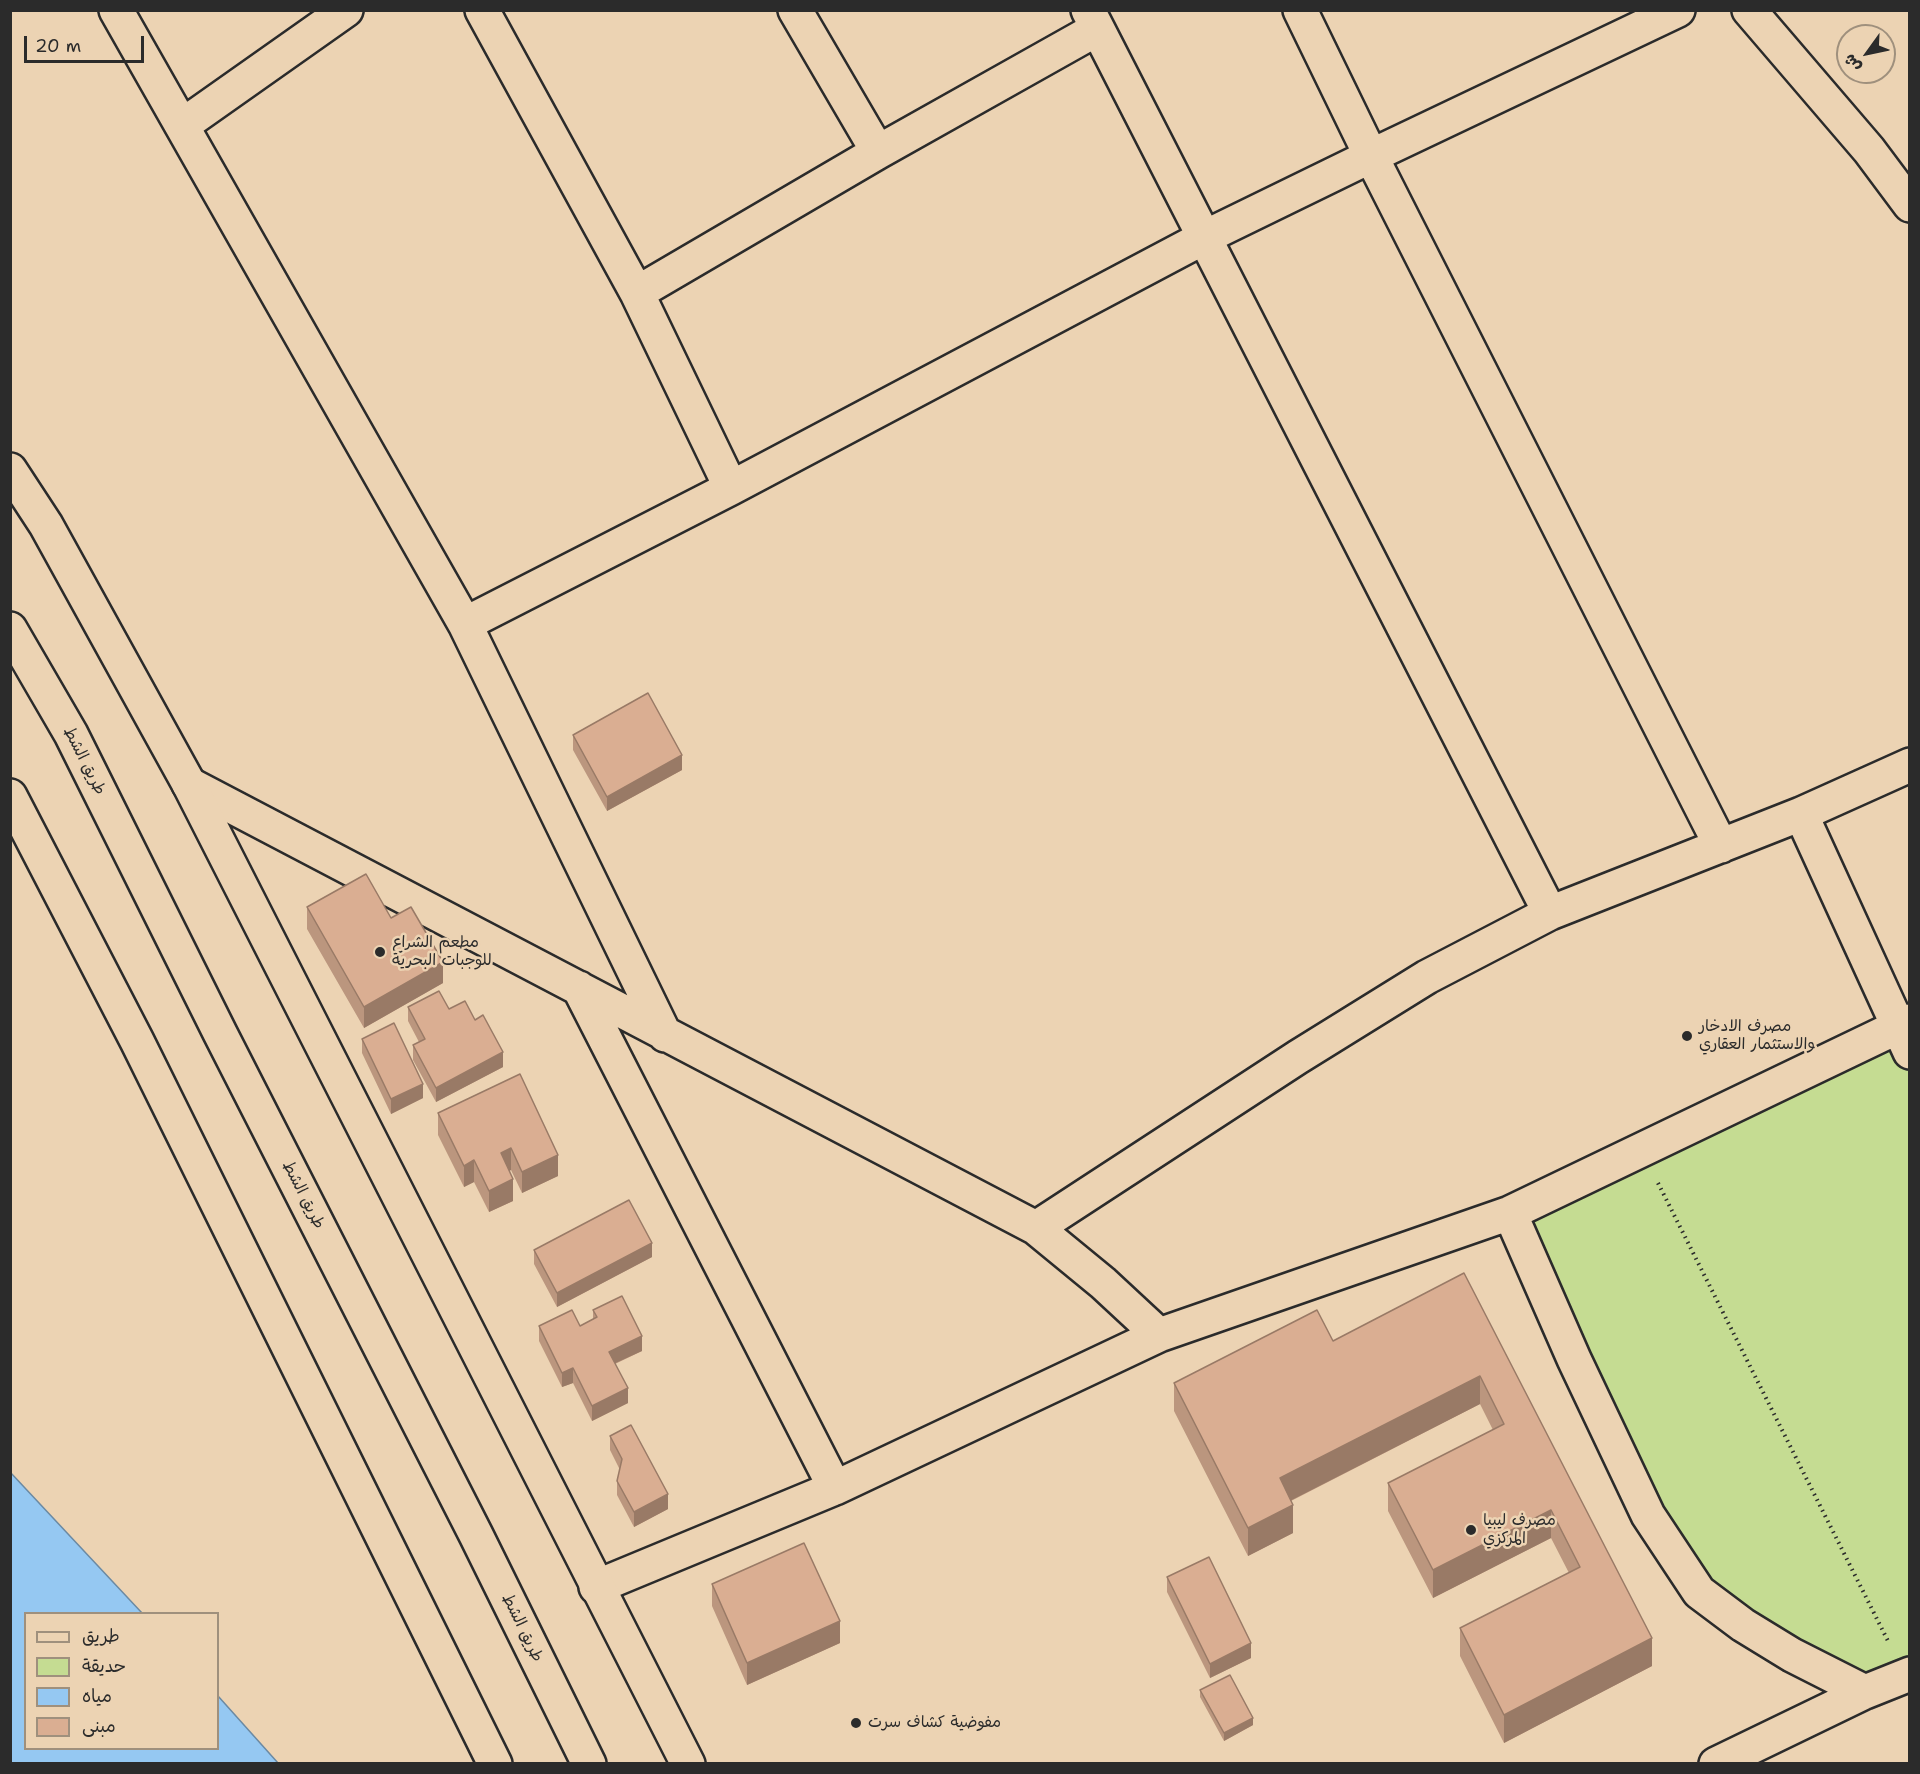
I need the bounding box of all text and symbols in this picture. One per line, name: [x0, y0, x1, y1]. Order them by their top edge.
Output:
scale bar: [27, 24, 147, 62]
north arrow: [1836, 24, 1896, 84]
text: 20 m: [35, 34, 81, 58]
text: ش: [1839, 50, 1866, 76]
street label: طريق الشط: [59, 724, 109, 798]
place label: مطعم الشراع للوجبات البحرية: [392, 933, 492, 971]
marker: مطعم الشراع للوجبات البحرية: [373, 945, 387, 959]
place label: مصرف الادخار والاستثمار العقاري: [1699, 1017, 1816, 1055]
marker: مصرف الادخار والاستثمار العقاري: [1680, 1029, 1694, 1043]
street label: طريق الشط: [278, 1158, 328, 1232]
place label: مصرف ليبيا المركزي: [1483, 1511, 1556, 1549]
marker: مصرف ليبيا المركزي: [1464, 1523, 1478, 1537]
street label: طريق الشط: [497, 1591, 547, 1665]
legend: [24, 1612, 219, 1750]
text: طريق: [82, 1624, 120, 1648]
text: حديقة: [82, 1654, 126, 1678]
text: مياه: [82, 1684, 112, 1708]
place label: مفوضية كشاف سرت: [868, 1713, 1001, 1733]
text: مبنى: [82, 1714, 116, 1738]
marker: مفوضية كشاف سرت: [849, 1716, 863, 1730]

